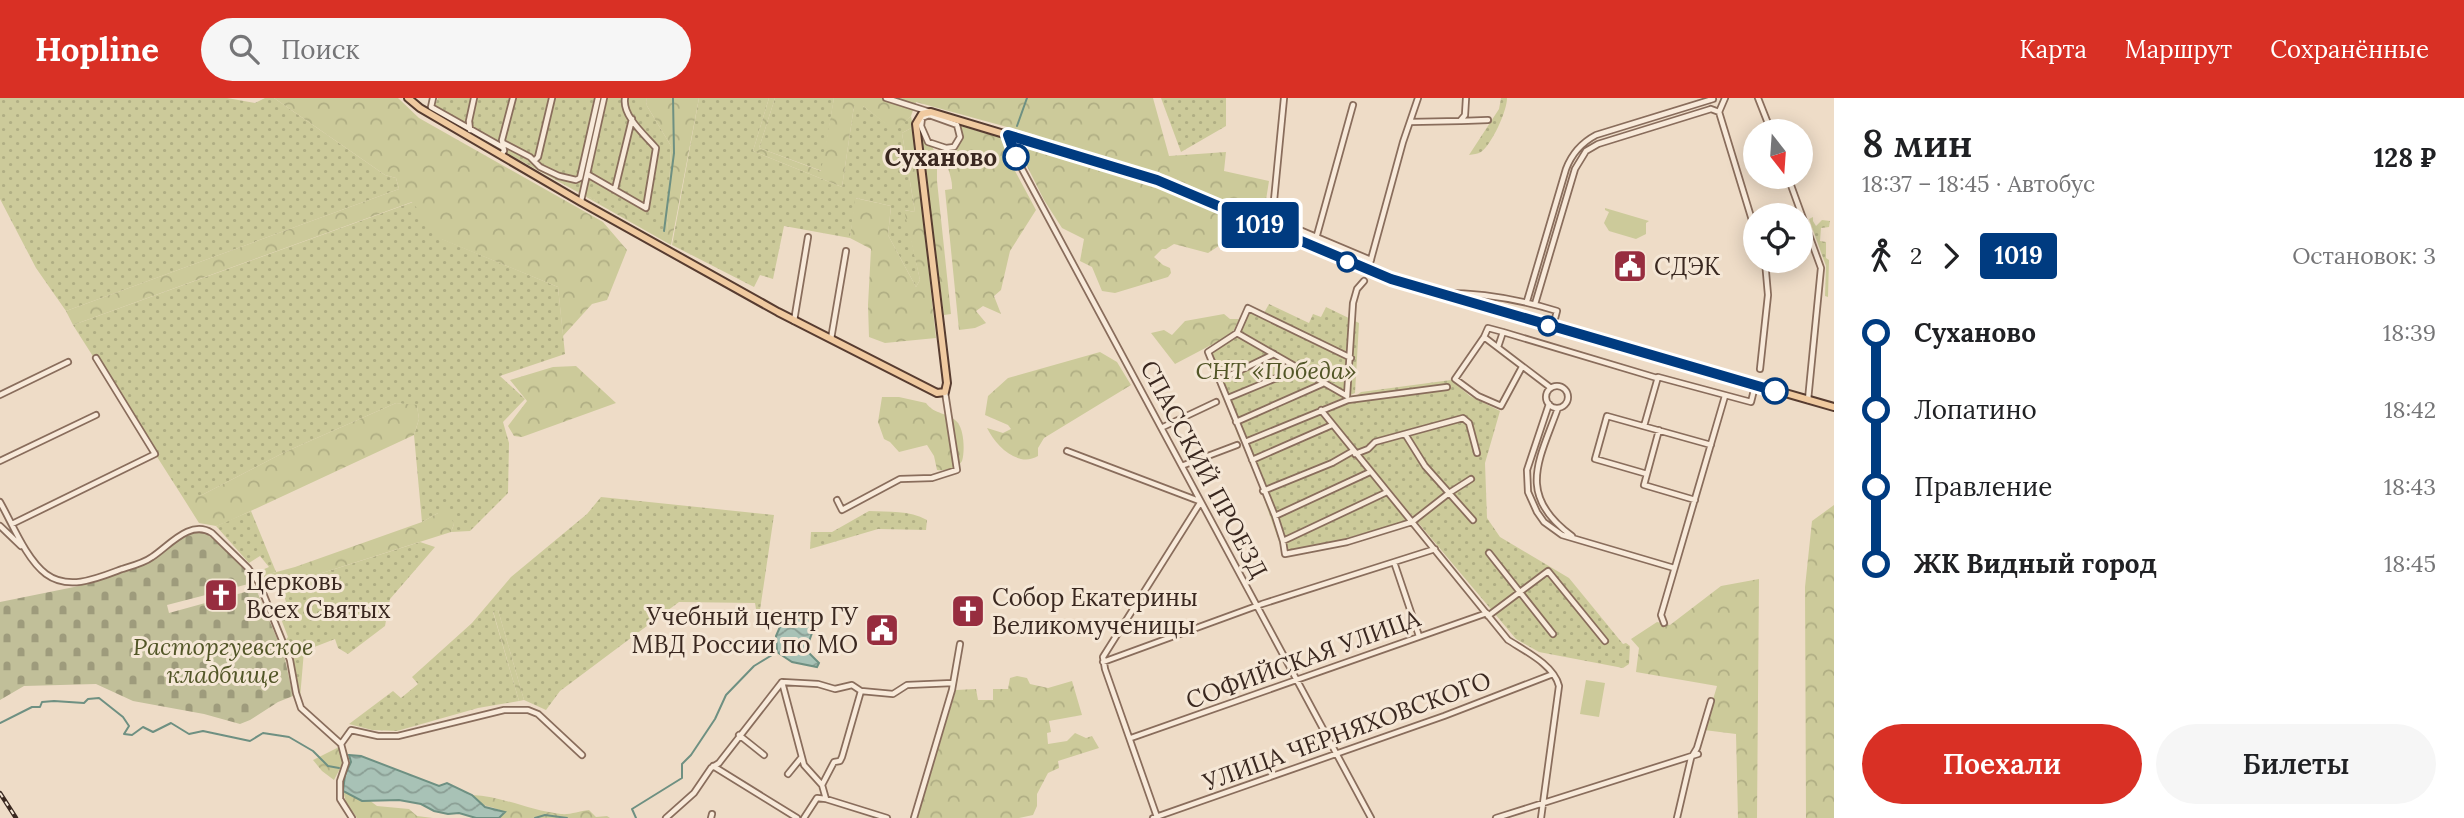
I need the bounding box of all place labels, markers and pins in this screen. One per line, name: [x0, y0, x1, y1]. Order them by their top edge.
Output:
place label: Суханово: [884, 142, 997, 173]
marker: Суханово: [1003, 144, 1029, 170]
public building icon: СДЭК: [1611, 247, 1649, 285]
place label: СДЭК: [1654, 251, 1721, 282]
unlabelled marker: [1337, 252, 1357, 272]
unlabelled marker: [1538, 316, 1558, 336]
unlabelled marker: [1762, 378, 1788, 404]
place label: Церковь Всех Святых: [246, 566, 391, 625]
church icon: Церковь Всех Святых: [202, 576, 240, 614]
place label: Собор Екатерины Великомученицы: [992, 582, 1198, 641]
church icon: Собор Екатерины Великомученицы: [949, 592, 987, 630]
place label: Учебный центр ГУ МВД России по МО: [632, 601, 858, 660]
public building icon: Учебный центр ГУ МВД России по МО: [863, 611, 901, 649]

